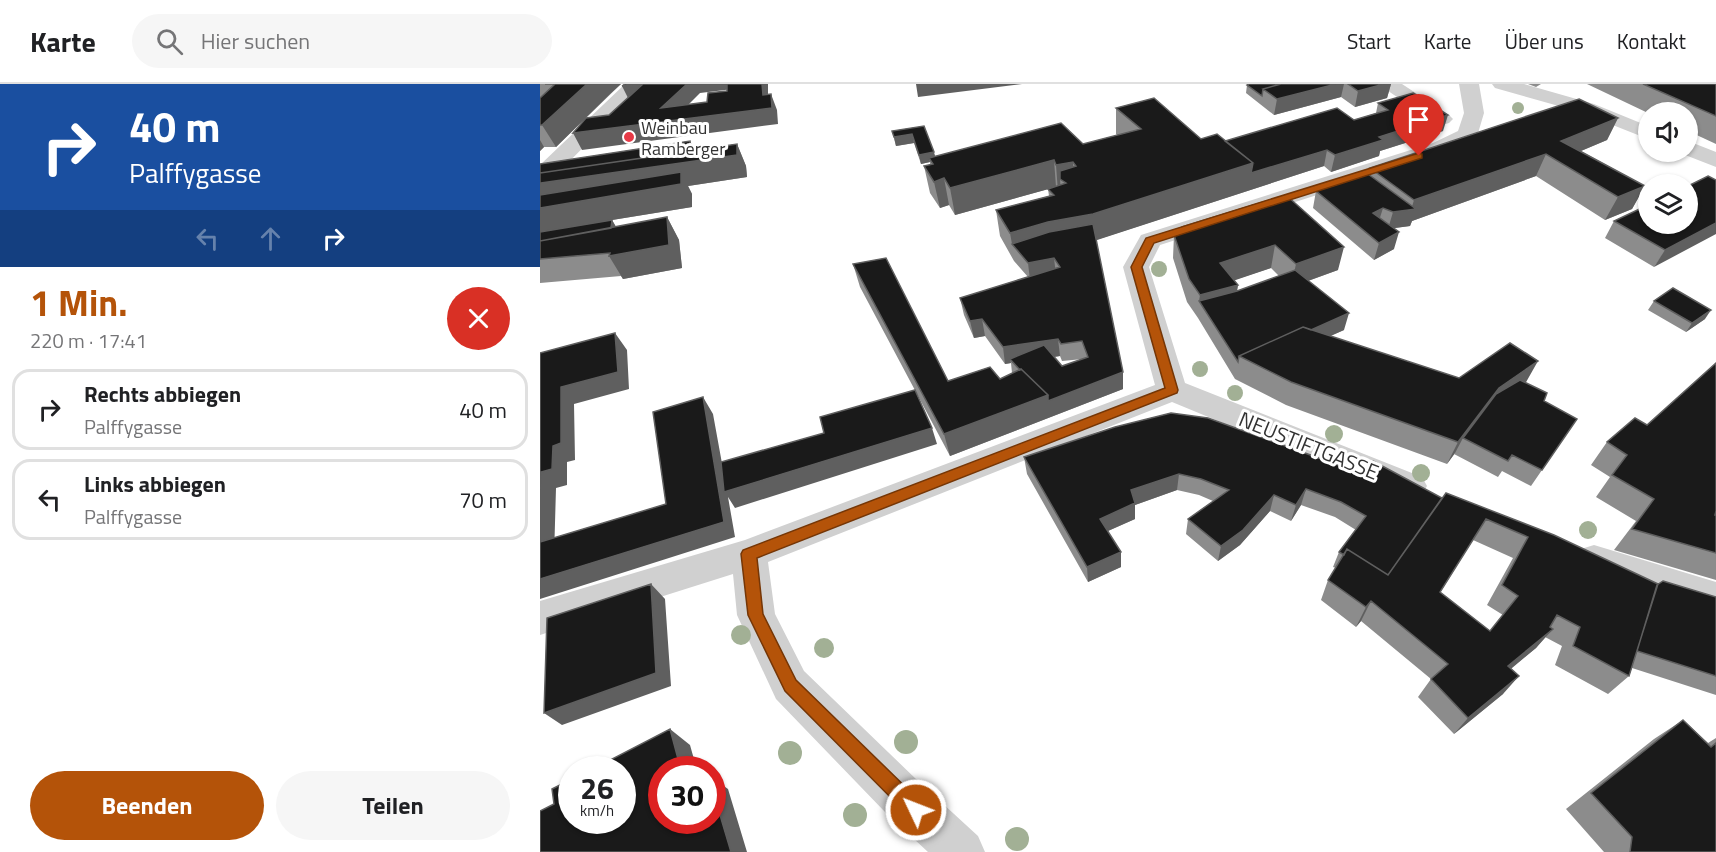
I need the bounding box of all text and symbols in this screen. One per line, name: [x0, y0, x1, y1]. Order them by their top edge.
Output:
search box: [132, 14, 552, 68]
text: Karte: [30, 20, 96, 63]
text: Hier suchen: [201, 24, 310, 58]
icon: search: [153, 25, 186, 58]
text: Start: [1347, 25, 1391, 57]
text: Karte: [1424, 25, 1471, 57]
text: Über uns: [1504, 25, 1584, 57]
text: Kontakt: [1617, 25, 1686, 57]
text: 40 m: [129, 94, 221, 158]
pin: [1393, 94, 1444, 156]
map controls: [1638, 102, 1698, 234]
button: sound: [1638, 102, 1698, 162]
icon: arrive: [1402, 103, 1435, 136]
icon: right: [30, 108, 108, 186]
place label: Weinbau Ramberger: [641, 114, 725, 162]
marker: Weinbau Ramberger: [622, 130, 636, 144]
text: Palffygasse: [129, 152, 261, 193]
button: layers: [1638, 174, 1698, 234]
icon: left: [191, 222, 224, 255]
icon: ahead: [254, 222, 287, 255]
icon: right: [317, 222, 350, 255]
text: 1 Min.: [30, 275, 127, 330]
button: close: [447, 287, 510, 350]
text: 220 m · 17:41: [30, 325, 147, 356]
text: Rechts abbiegen: [84, 377, 241, 411]
icon: right: [33, 393, 66, 426]
text: 40 m: [459, 393, 507, 427]
street label: NEUSTIFTGASSE: [1234, 402, 1384, 488]
text: Palffygasse: [84, 411, 182, 442]
text: Links abbiegen: [84, 467, 226, 501]
icon: left: [33, 483, 66, 516]
text: 70 m: [459, 483, 507, 517]
text: Palffygasse: [84, 501, 182, 532]
speed limit sign: 30: [648, 756, 726, 834]
text: 26: [580, 765, 614, 811]
button: Beenden: [30, 771, 264, 840]
button: Teilen: [276, 771, 510, 840]
position arrow: [884, 778, 948, 842]
text: km/h: [580, 799, 614, 822]

